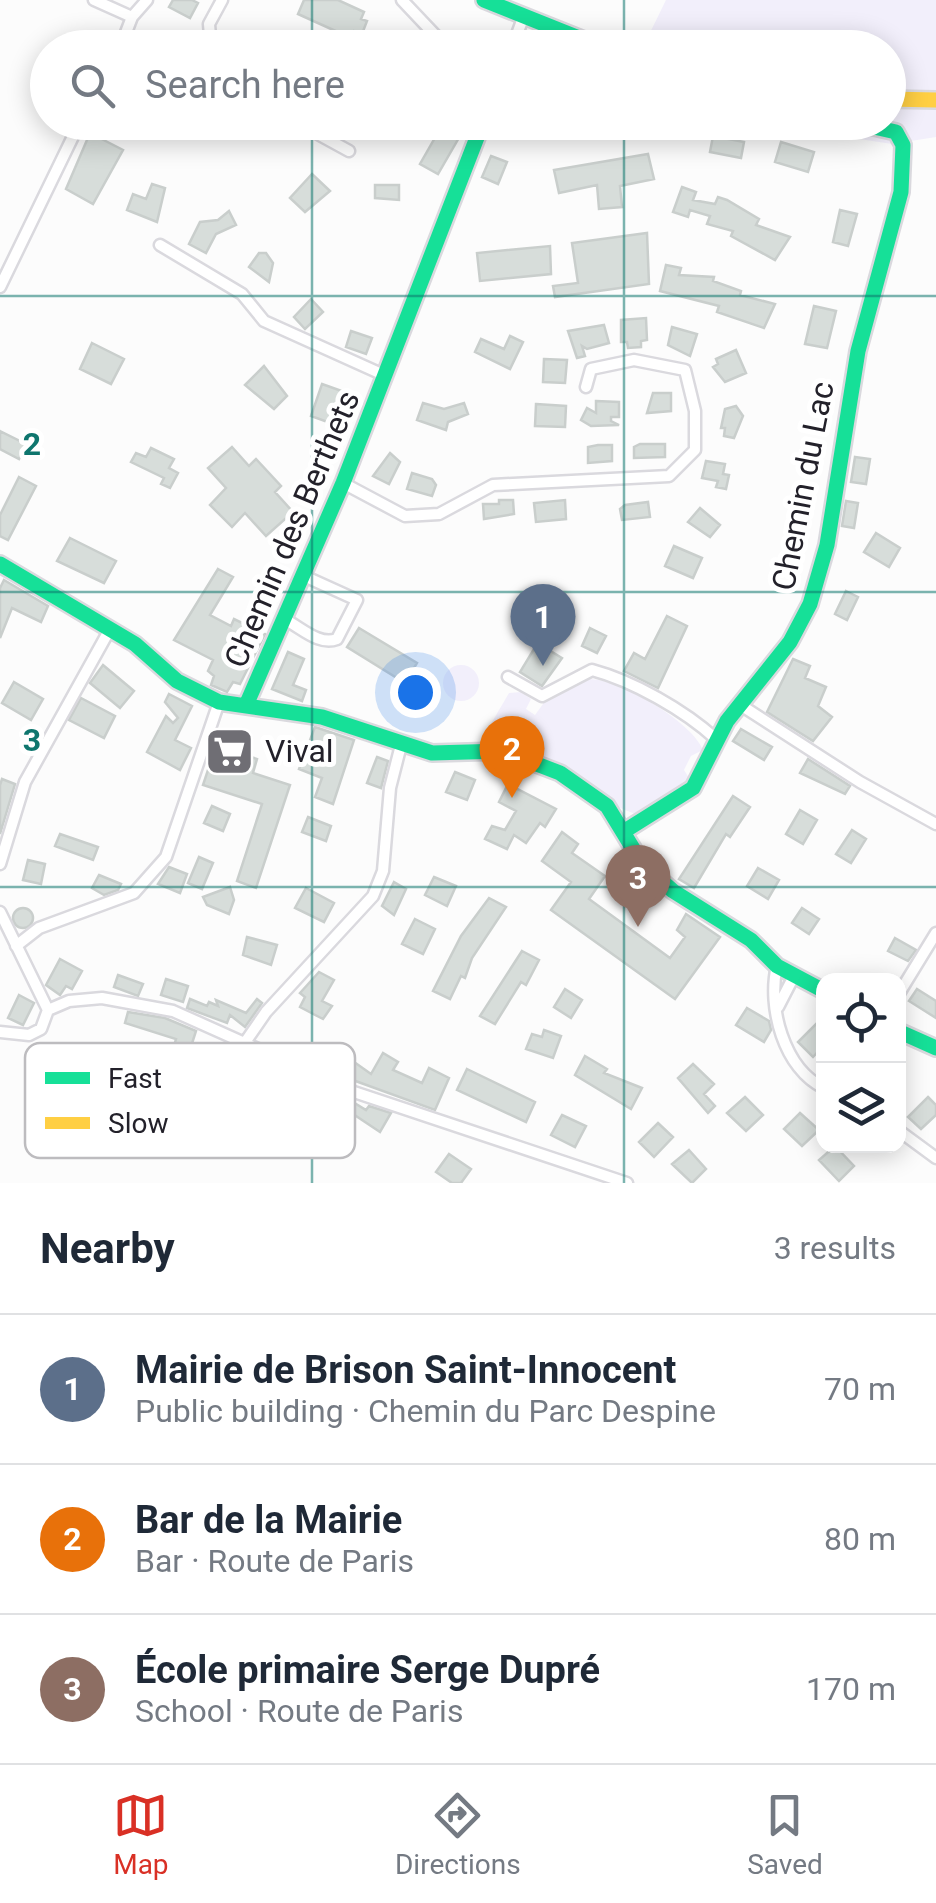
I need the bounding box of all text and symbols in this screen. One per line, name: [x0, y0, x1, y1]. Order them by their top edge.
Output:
search box: [30, 30, 906, 140]
icon: search: [65, 58, 120, 113]
text: Search here: [145, 63, 345, 107]
street label: Chemin du Lac: [764, 378, 842, 594]
street label: Chemin des Berthets: [217, 385, 367, 673]
text: 2: [23, 425, 41, 463]
pin: 1: [510, 584, 576, 666]
your location: [390, 667, 441, 718]
pin: 2: [480, 716, 544, 798]
text: 3: [23, 721, 41, 759]
supermarket icon: Vival: [204, 725, 256, 777]
place label: Vival: [265, 732, 334, 770]
pin: 3: [606, 844, 670, 927]
map controls: [816, 973, 906, 1153]
button: locate: [816, 973, 906, 1063]
legend: [25, 1043, 355, 1158]
text: Fast: [108, 1062, 162, 1095]
button: layers: [816, 1063, 906, 1153]
text: Slow: [108, 1107, 168, 1140]
text: Nearby: [40, 1224, 175, 1273]
text: 3 results: [774, 1229, 896, 1267]
text: Mairie de Brison Saint-Innocent: [135, 1348, 676, 1392]
text: 1: [63, 1370, 82, 1408]
text: 70 m: [824, 1370, 896, 1408]
text: Public building · Chemin du Parc Despine: [135, 1392, 716, 1430]
text: Bar de la Mairie: [135, 1498, 402, 1542]
text: 2: [63, 1520, 82, 1558]
text: 80 m: [824, 1520, 896, 1558]
text: Bar · Route de Paris: [135, 1542, 414, 1580]
text: École primaire Serge Dupré: [135, 1648, 600, 1692]
text: 3: [63, 1670, 82, 1708]
text: 170 m: [806, 1670, 896, 1708]
text: School · Route de Paris: [135, 1692, 463, 1730]
tab: Map: [113, 1788, 169, 1881]
tab: Directions: [395, 1788, 521, 1881]
tab: Saved: [747, 1788, 823, 1881]

